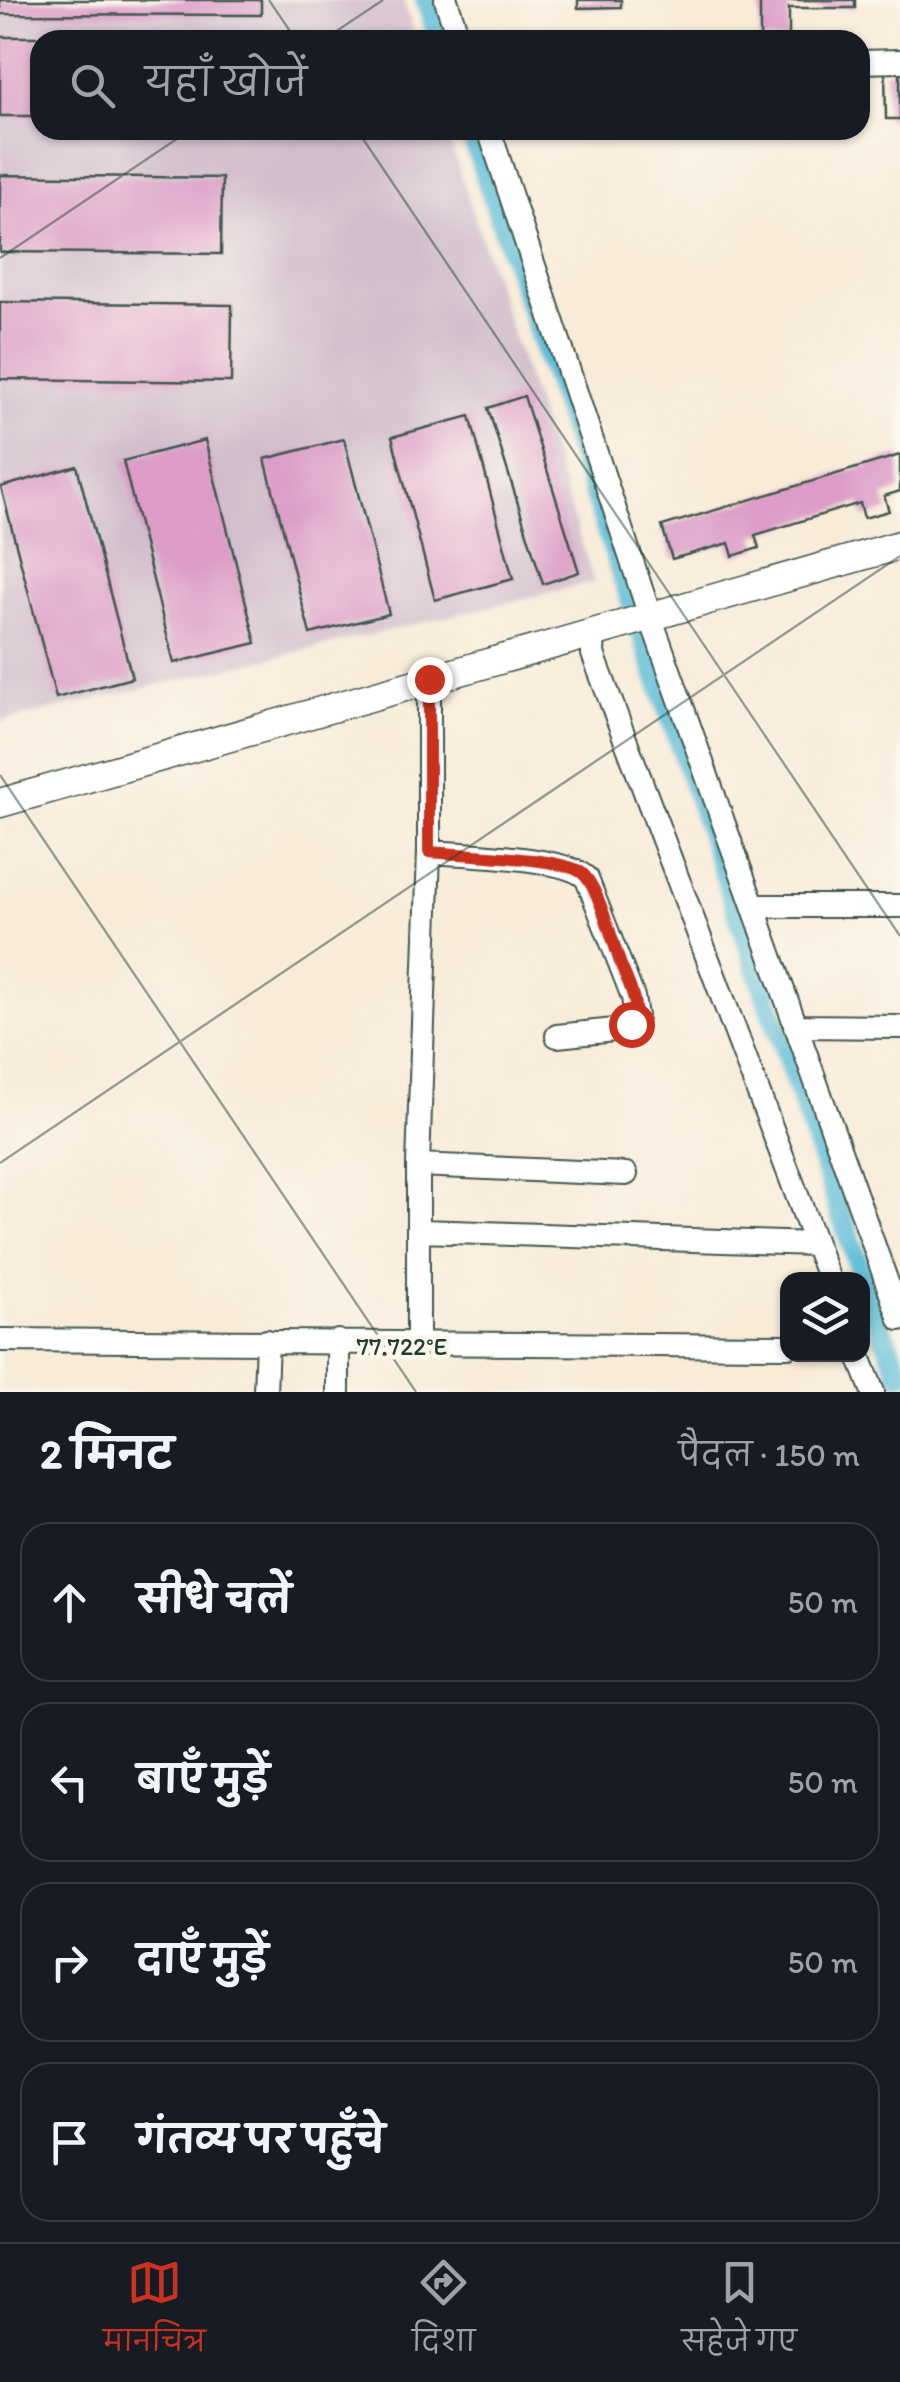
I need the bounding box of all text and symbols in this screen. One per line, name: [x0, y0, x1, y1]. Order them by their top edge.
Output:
search box: [30, 30, 870, 140]
icon: search: [65, 58, 120, 113]
text: यहाँ खोजें: [145, 59, 307, 105]
route end: [407, 657, 453, 703]
route start: [609, 1002, 655, 1048]
map controls: [780, 1272, 870, 1362]
button: layers: [780, 1272, 870, 1362]
text: 77.722°E: [357, 1331, 447, 1361]
text: 2 मिनट: [40, 1428, 173, 1479]
text: पैदल · 150 m: [678, 1436, 860, 1474]
icon: ahead: [42, 1575, 97, 1630]
text: सीधे चलें: [137, 1576, 291, 1622]
text: 50 m: [787, 1583, 858, 1621]
icon: left: [42, 1755, 97, 1810]
text: बाएँ मुड़ें: [137, 1756, 269, 1802]
text: 50 m: [787, 1763, 858, 1801]
icon: right: [42, 1935, 97, 1990]
text: दाएँ मुड़ें: [137, 1936, 268, 1982]
text: 50 m: [787, 1943, 858, 1981]
icon: arrive: [42, 2115, 97, 2170]
text: गंतव्य पर पहुँचे: [137, 2116, 385, 2162]
tab: मानचित्र: [103, 2255, 206, 2372]
tab: दिशा: [412, 2255, 475, 2372]
tab: सहेजे गए: [682, 2255, 797, 2372]

